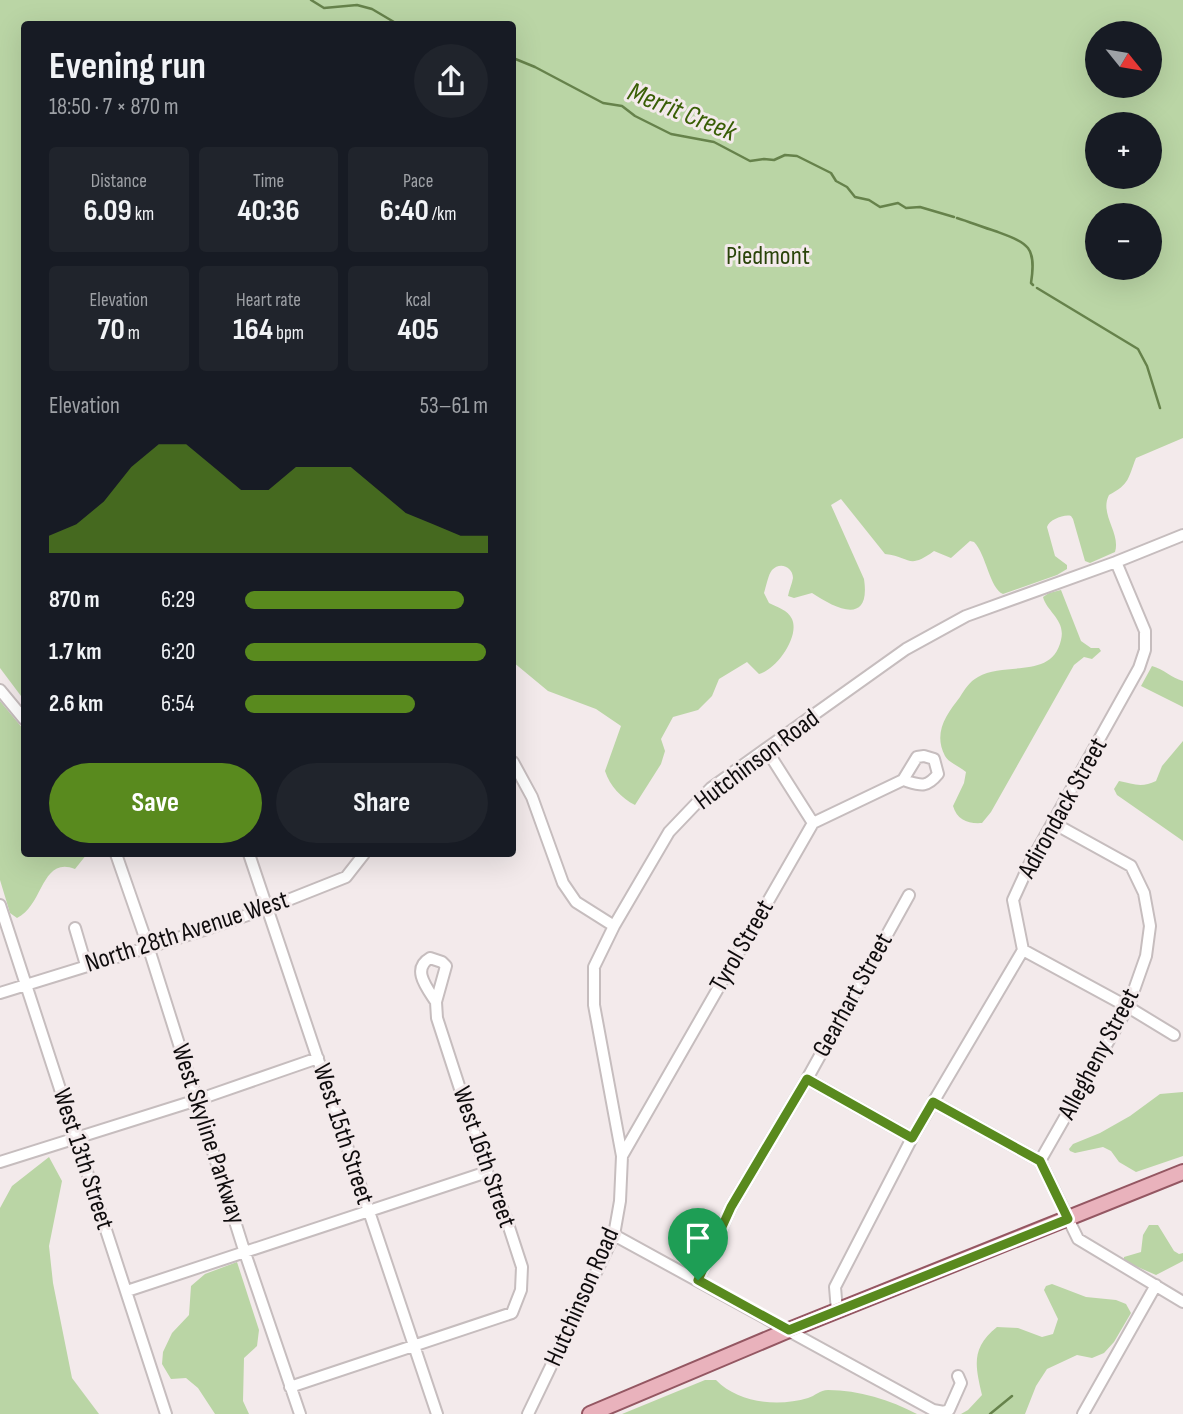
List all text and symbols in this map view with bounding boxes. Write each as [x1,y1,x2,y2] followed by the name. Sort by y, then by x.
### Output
[1085,21,1162,98] north arrow
[1085,21,1162,280] map controls
[49,44,206,89] text: Evening run
[414,44,488,118] button: share
[623,75,742,149] water label: Merrit Creek
[49,93,178,121] text: 18:50 · 7 × 870 m
[1085,112,1162,189] button: +
[91,170,147,193] text: Distance
[253,170,284,193] text: Time
[403,170,433,193] text: Pace
[83,193,132,229] text: 6.09
[237,193,300,229] text: 40:36
[380,193,429,229] text: 6:40
[132,203,154,226] text: km
[429,203,457,226] text: /km
[1085,203,1162,280] button: −
[726,241,810,272] park label: Piedmont
[90,289,148,312] text: Elevation
[236,289,301,312] text: Heart rate
[406,289,431,312] text: kcal
[98,312,125,348] text: 70
[233,312,273,348] text: 164
[397,312,439,348] text: 405
[125,322,140,345] text: m
[273,322,304,345] text: bpm
[49,392,120,420] text: Elevation
[420,392,488,420] text: 53–61 m
[49,586,100,614] text: 870 m
[161,586,195,614] text: 6:29
[49,638,102,666] text: 1.7 km
[161,638,195,666] text: 6:20
[49,690,103,718] text: 2.6 km
[161,690,194,718] text: 6:54
[689,703,825,817] street label: Hutchinson Road
[1011,732,1114,884] street label: Adirondack Street
[49,763,262,843] button: Save
[276,763,488,843] button: Share
[81,884,293,980] street label: North 28th Avenue West
[703,894,781,998] street label: Tyrol Street
[806,928,900,1062] street label: Gearhart Street
[1051,983,1146,1126] street label: Allegheny Street
[164,1040,252,1228] street label: West Skyline Parkway
[306,1060,380,1208] street label: West 15th Street
[445,1083,523,1232] street label: West 16th Street
[46,1085,120,1233] street label: West 13th Street
[668,1208,728,1280] pin
[679,1219,717,1257] icon: arrive
[538,1223,626,1371] street label: Hutchinson Road

